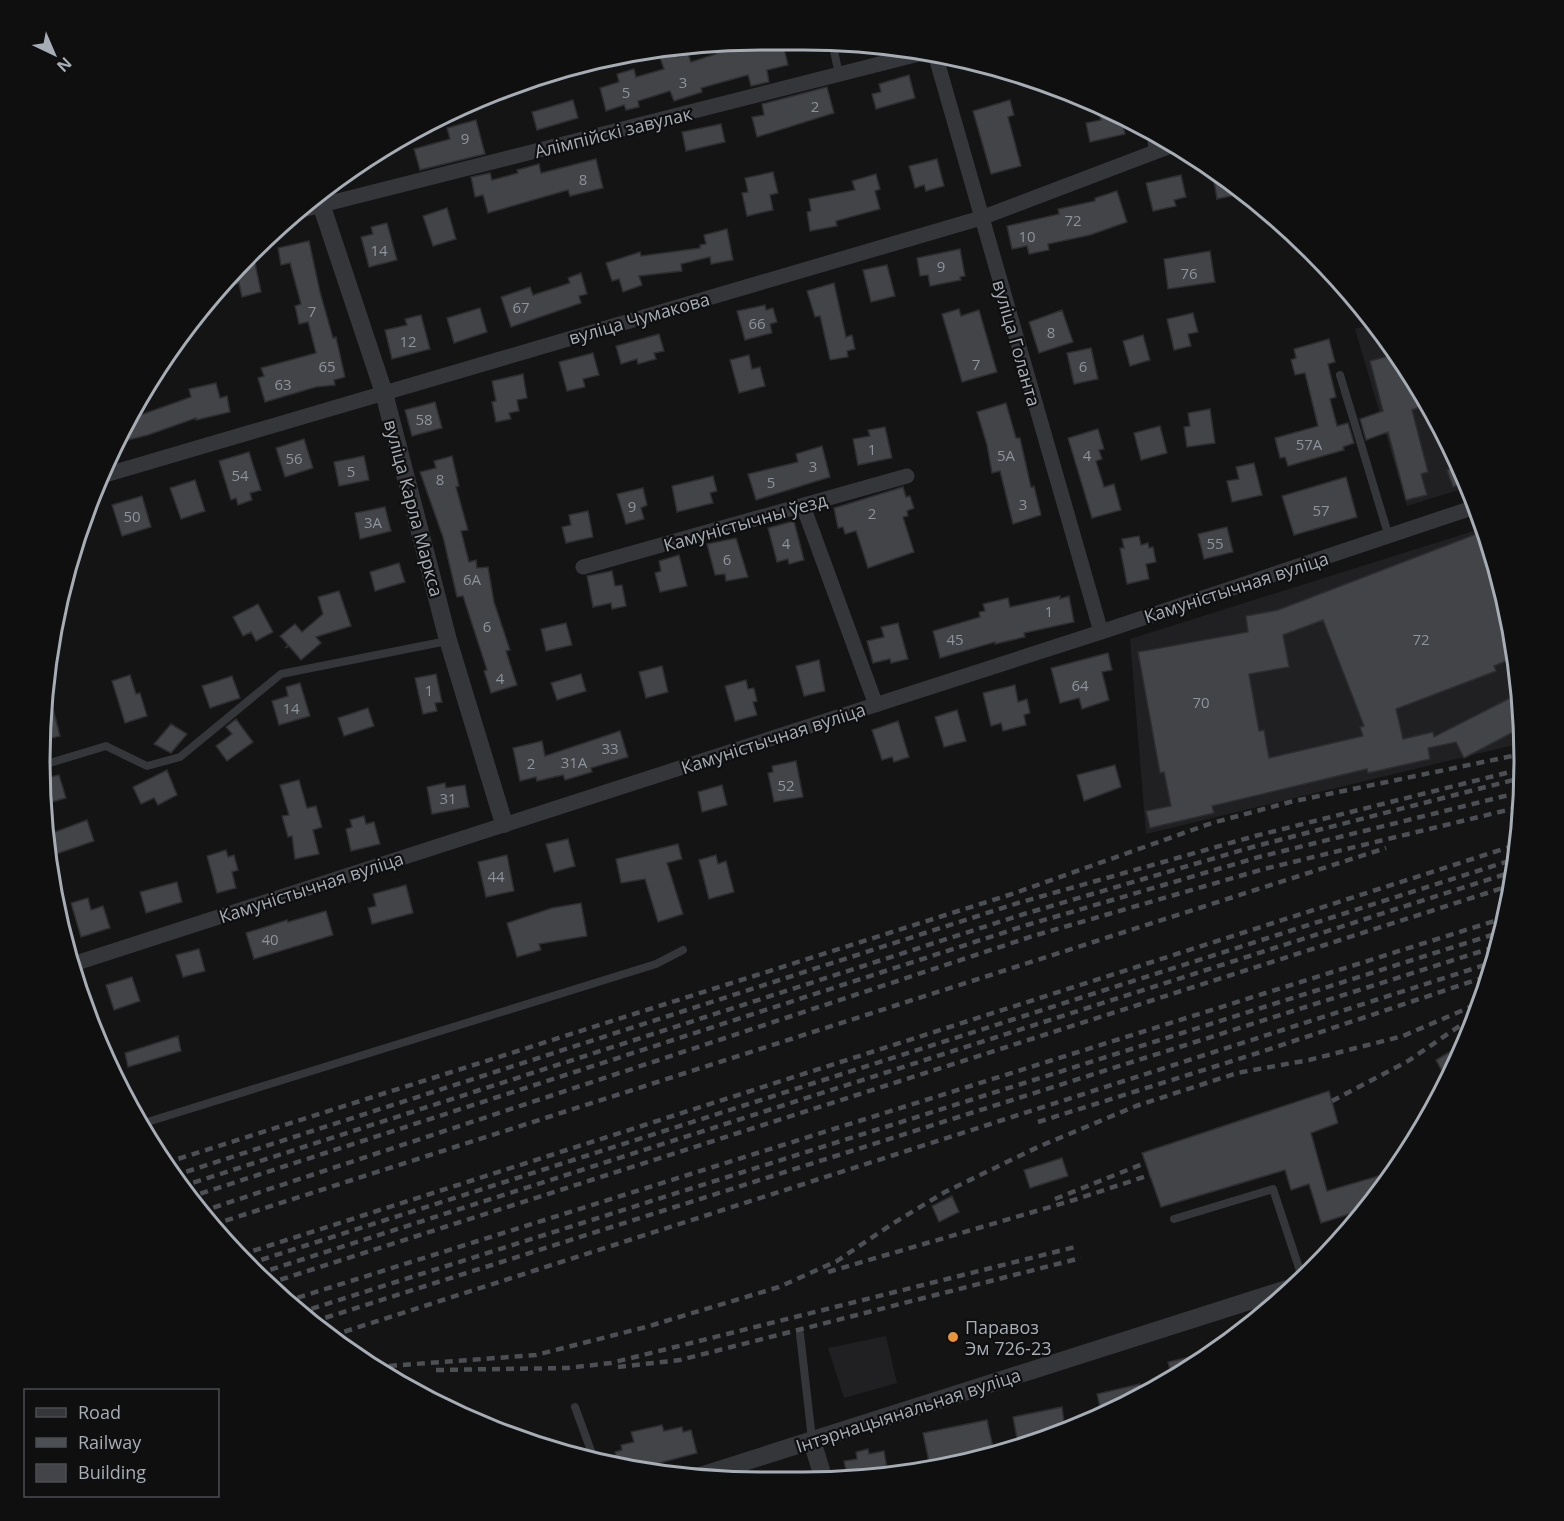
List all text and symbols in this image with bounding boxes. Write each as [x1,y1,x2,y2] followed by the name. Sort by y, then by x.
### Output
[24,24,84,84] north arrow
[52,52,77,77] text: N
[679,72,687,92] house number: 3
[622,82,630,102] house number: 5
[811,96,819,116] house number: 2
[532,101,695,163] street label: Алімпійскі завулак
[461,128,469,148] house number: 9
[579,169,587,189] house number: 8
[1064,210,1082,230] house number: 72
[1018,226,1036,246] house number: 10
[370,240,388,260] house number: 14
[937,256,945,276] house number: 9
[1180,263,1198,283] house number: 76
[987,277,1047,409] street label: вуліца Голанта
[566,286,712,350] street label: вуліца Чумакова
[512,297,530,317] house number: 67
[308,301,316,321] house number: 7
[748,313,766,333] house number: 66
[1047,322,1055,342] house number: 8
[399,331,417,351] house number: 12
[972,354,980,374] house number: 7
[318,356,336,376] house number: 65
[1079,356,1087,376] house number: 6
[274,374,292,394] house number: 63
[415,409,433,429] house number: 58
[379,417,449,599] street label: вуліца Карла Маркса
[1296,434,1323,454] house number: 57А
[868,439,876,459] house number: 1
[997,445,1016,465] house number: 5А
[1083,445,1092,465] house number: 4
[285,448,303,468] house number: 56
[809,456,817,476] house number: 3
[347,461,355,481] house number: 5
[231,465,249,485] house number: 54
[436,469,444,489] house number: 8
[767,472,775,492] house number: 5
[660,487,830,557] street label: Камуністычны ўезд
[1019,494,1027,514] house number: 3
[628,496,636,516] house number: 9
[1312,500,1330,520] house number: 57
[868,503,876,523] house number: 2
[123,506,141,526] house number: 50
[364,512,383,532] house number: 3А
[782,533,791,553] house number: 4
[1206,533,1224,553] house number: 55
[1141,546,1331,628] street label: Камуністычная вуліца
[723,549,731,569] house number: 6
[463,569,482,589] house number: 6А
[1045,601,1053,621] house number: 1
[483,616,491,636] house number: 6
[946,629,964,649] house number: 45
[1412,629,1430,649] house number: 72
[496,668,505,688] house number: 4
[1071,675,1089,695] house number: 64
[425,680,433,700] house number: 1
[1192,692,1210,712] house number: 70
[678,697,868,779] street label: Камуністычная вуліца
[282,698,300,718] house number: 14
[601,738,619,758] house number: 33
[561,752,588,772] house number: 31А
[527,753,535,773] house number: 2
[777,775,795,795] house number: 52
[439,788,457,808] house number: 31
[216,846,406,928] street label: Камуністычная вуліца
[487,866,505,886] house number: 44
[261,929,279,949] house number: 40
[965,1315,1051,1360] place label: Паравоз Эм 726-23
[946,1330,960,1344] marker: Паравоз Эм 726-23
[793,1362,1023,1458] street label: Інтэрнацыянальная вуліца
[24,1389,219,1497] legend
[78,1400,121,1424] text: Road
[78,1430,142,1454] text: Railway
[78,1460,146,1484] text: Building

